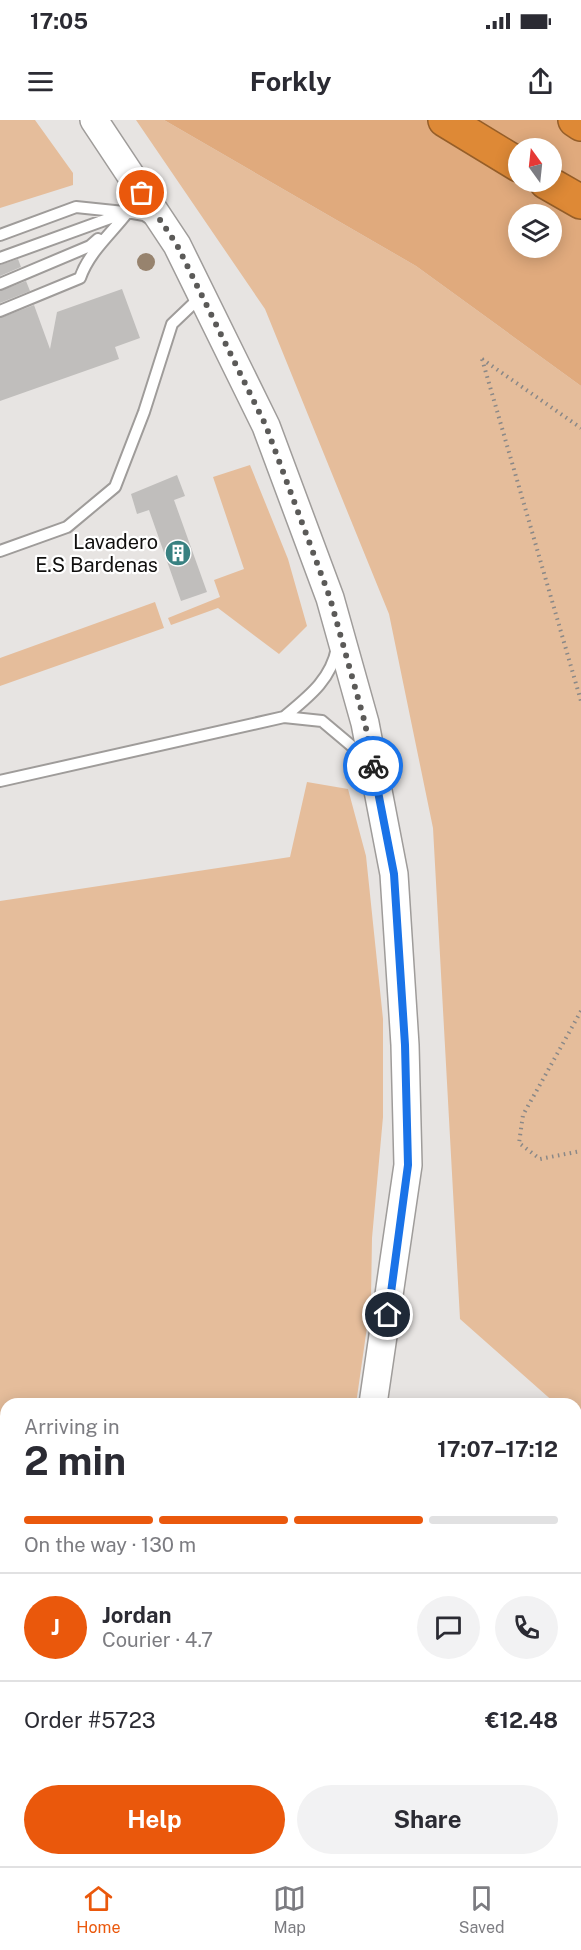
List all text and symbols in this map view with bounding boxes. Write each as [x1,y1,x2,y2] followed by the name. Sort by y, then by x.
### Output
[30,8,88,34] text: 17:05
[24,65,57,98] icon: menu
[250,65,331,97] text: Forkly
[524,65,557,98] icon: share
[508,138,562,192] north arrow
[508,138,562,258] map controls
[116,167,167,218] pin
[125,176,158,209] icon: bag
[508,204,562,258] button: layers
[35,530,158,577] place label: Lavadero E.S Bardenas
[163,538,193,568] building icon: Lavadero E.S Bardenas
[343,736,403,796] courier
[357,750,390,783] icon: bike
[362,1289,413,1340] pin
[371,1298,404,1331] icon: home
[24,1415,119,1439] text: Arriving in
[437,1436,558,1462] text: 17:07–17:12
[24,1438,126,1484] text: 2 min
[24,1533,196,1557] text: On the way · 130 m
[417,1596,480,1659] button: chat
[495,1596,558,1659] button: phone
[102,1602,171,1628] text: Jordan
[51,1614,60,1640] text: J
[102,1628,213,1652] text: Courier · 4.7
[24,1707,156,1733] text: Order #5723
[485,1707,558,1733] text: €12.48
[24,1785,285,1854] button: Help
[297,1785,558,1854] button: Share
[76,1882,120,1937] tab: Home
[273,1882,306,1937] tab: Map
[459,1882,505,1937] tab: Saved

